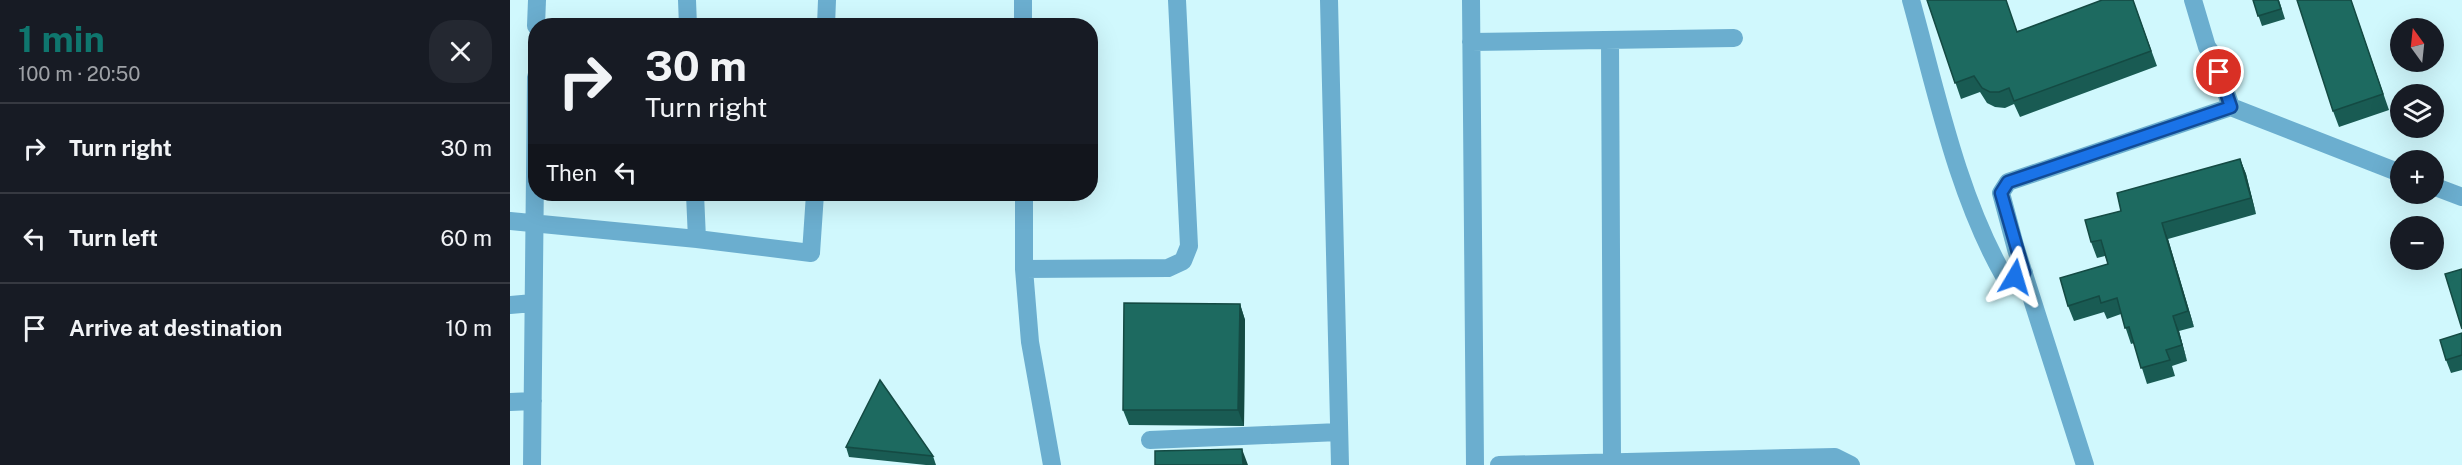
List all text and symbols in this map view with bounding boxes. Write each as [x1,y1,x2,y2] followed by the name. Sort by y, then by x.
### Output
[18,18,105,60] text: 1 min
[2390,18,2444,72] north arrow
[2390,18,2444,270] map controls
[429,20,492,83] button: close
[645,41,747,90] text: 30 m
[546,42,624,120] icon: right
[2193,46,2244,97] pin
[2202,55,2235,88] icon: arrive
[18,62,141,86] text: 100 m · 20:50
[2390,84,2444,138] button: layers
[645,91,768,123] text: Turn right
[18,132,51,165] icon: right
[69,135,172,161] text: Turn right
[440,135,492,161] text: 30 m
[2390,150,2444,204] button: +
[609,156,642,189] icon: left
[546,160,597,186] text: Then
[2390,216,2444,270] button: −
[18,222,51,255] icon: left
[69,225,158,251] text: Turn left
[441,225,492,251] text: 60 m
[1983,245,2047,309] position arrow
[18,312,51,345] icon: arrive
[69,315,282,341] text: Arrive at destination
[445,315,492,341] text: 10 m

